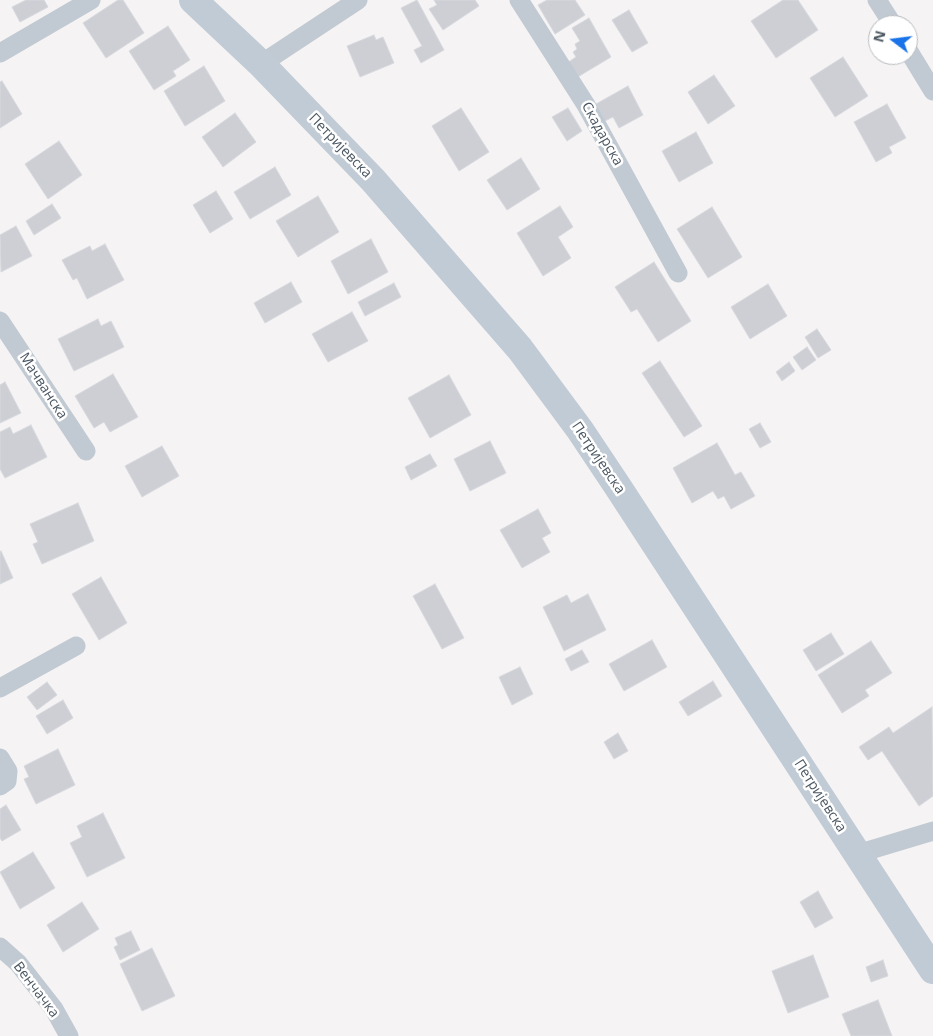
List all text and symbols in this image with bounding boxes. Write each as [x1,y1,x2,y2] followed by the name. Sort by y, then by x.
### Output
[868,15,918,65] north arrow
[868,28,890,44] text: N
[578,99,626,169] street label: Скадарска
[305,110,375,182] street label: Петријевска
[15,350,71,422] street label: Мачванска
[568,419,628,497] street label: Петријевска
[790,757,850,835] street label: Петријевска
[10,959,62,1021] street label: Венчачка

